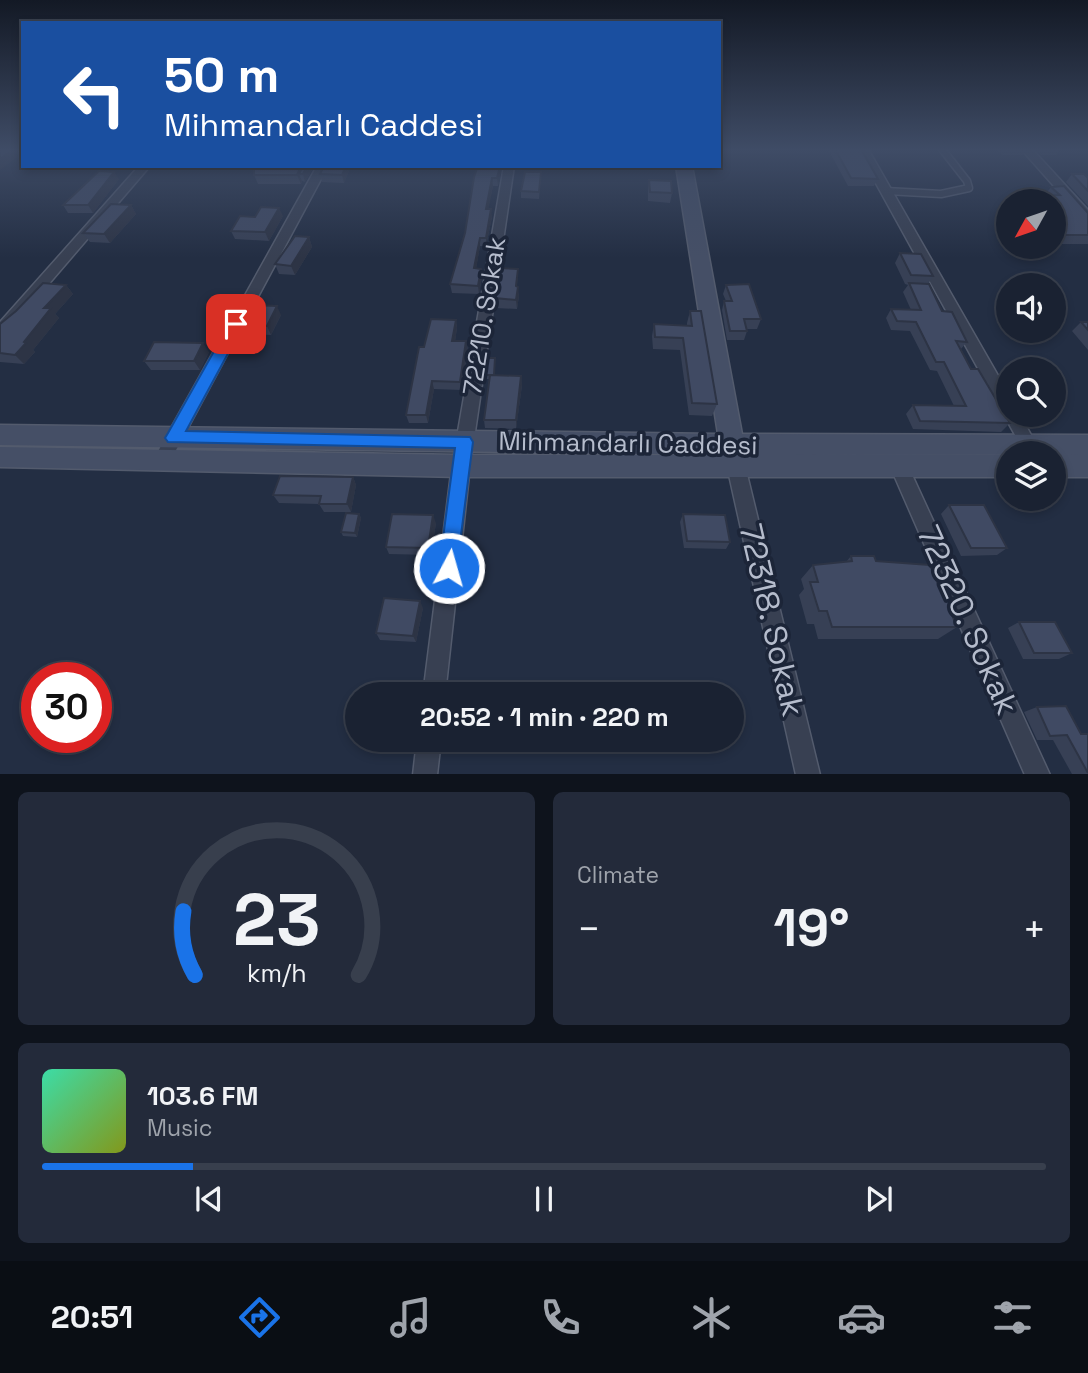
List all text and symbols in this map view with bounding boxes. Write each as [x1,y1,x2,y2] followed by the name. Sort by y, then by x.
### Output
[164,44,279,106] text: 50 m
[49,49,140,140] icon: left
[164,105,483,145] text: Mihmandarlı Caddesi
[996,189,1066,259] north arrow
[996,189,1066,511] map controls
[455,234,513,398] street label: 72210. Sokak
[996,273,1066,343] button: sound
[206,294,266,354] pin
[217,305,255,343] icon: arrive
[996,357,1066,427] button: search
[498,424,758,462] street label: Mihmandarlı Caddesi
[996,441,1066,511] button: layers
[909,519,1027,721] street label: 72320. Sokak
[730,520,814,720] street label: 72318. Sokak
[412,531,486,605] position arrow
[21,662,112,753] speed limit sign: 30
[420,700,669,734] text: 20:52 · 1 min · 220 m
[577,860,659,890] text: Climate
[233,873,320,966] text: 23
[773,895,850,961] text: 19°
[577,905,601,953] text: −
[1022,905,1046,953] text: +
[247,956,306,988] text: km/h
[147,1079,258,1113] text: 103.6 FM
[147,1113,212,1143] text: Music
[190,1180,228,1218] icon: previous
[525,1180,563,1218] icon: pause
[860,1180,898,1218] icon: next
[235,1293,284,1342] icon: directions
[386,1293,435,1342] icon: music
[536,1293,585,1342] icon: phone
[687,1293,736,1342] icon: climate
[837,1293,886,1342] icon: car
[988,1293,1037,1342] icon: filters
[51,1297,133,1337] text: 20:51

